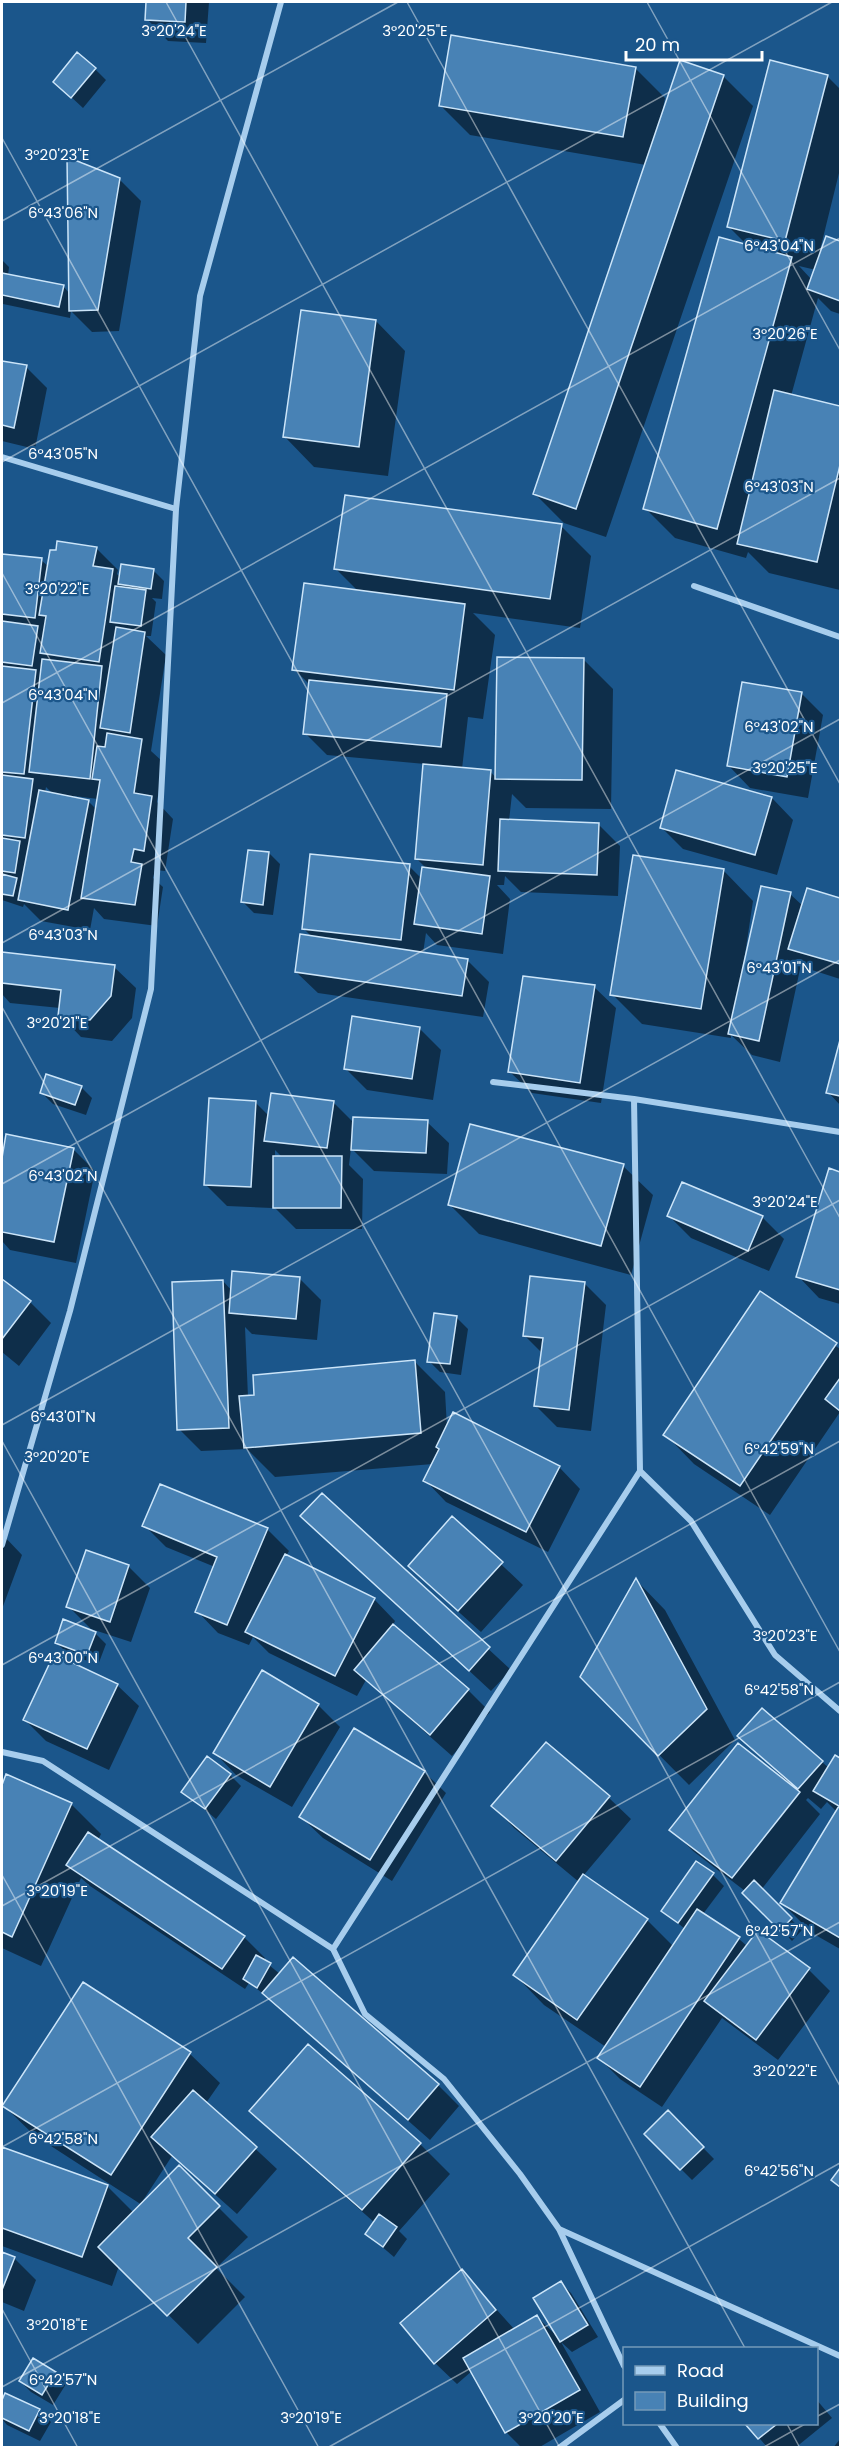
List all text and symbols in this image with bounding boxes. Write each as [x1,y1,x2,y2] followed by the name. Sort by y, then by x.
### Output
[141,20,207,41] text: 3°20'24"E
[382,20,448,41] text: 3°20'25"E
[626,24,762,62] scale bar
[635,32,680,57] text: 20 m
[25,144,89,165] text: 3°20'23"E
[28,202,98,223] text: 6°43'06"N
[744,235,814,256] text: 6°43'04"N
[752,323,818,344] text: 3°20'26"E
[28,443,98,464] text: 6°43'05"N
[744,476,814,497] text: 6°43'03"N
[25,578,89,599] text: 3°20'22"E
[28,684,98,705] text: 6°43'04"N
[744,716,814,737] text: 6°43'02"N
[752,757,818,778] text: 3°20'25"E
[28,924,98,945] text: 6°43'03"N
[746,957,812,978] text: 6°43'01"N
[27,1012,87,1033] text: 3°20'21"E
[28,1165,98,1186] text: 6°43'02"N
[752,1191,818,1212] text: 3°20'24"E
[30,1406,96,1427] text: 6°43'01"N
[744,1438,814,1459] text: 6°42'59"N
[24,1446,90,1467] text: 3°20'20"E
[753,1625,817,1646] text: 3°20'23"E
[28,1647,98,1668] text: 6°43'00"N
[744,1679,814,1700] text: 6°42'58"N
[26,1880,88,1901] text: 3°20'19"E
[745,1920,813,1941] text: 6°42'57"N
[753,2060,817,2081] text: 3°20'22"E
[28,2128,98,2149] text: 6°42'58"N
[744,2160,814,2181] text: 6°42'56"N
[26,2314,88,2335] text: 3°20'18"E
[623,2347,818,2425] legend
[677,2358,724,2383] text: Road
[29,2369,97,2390] text: 6°42'57"N
[677,2388,749,2413] text: Building
[39,2407,101,2428] text: 3°20'18"E
[280,2407,342,2428] text: 3°20'19"E
[518,2407,584,2428] text: 3°20'20"E

